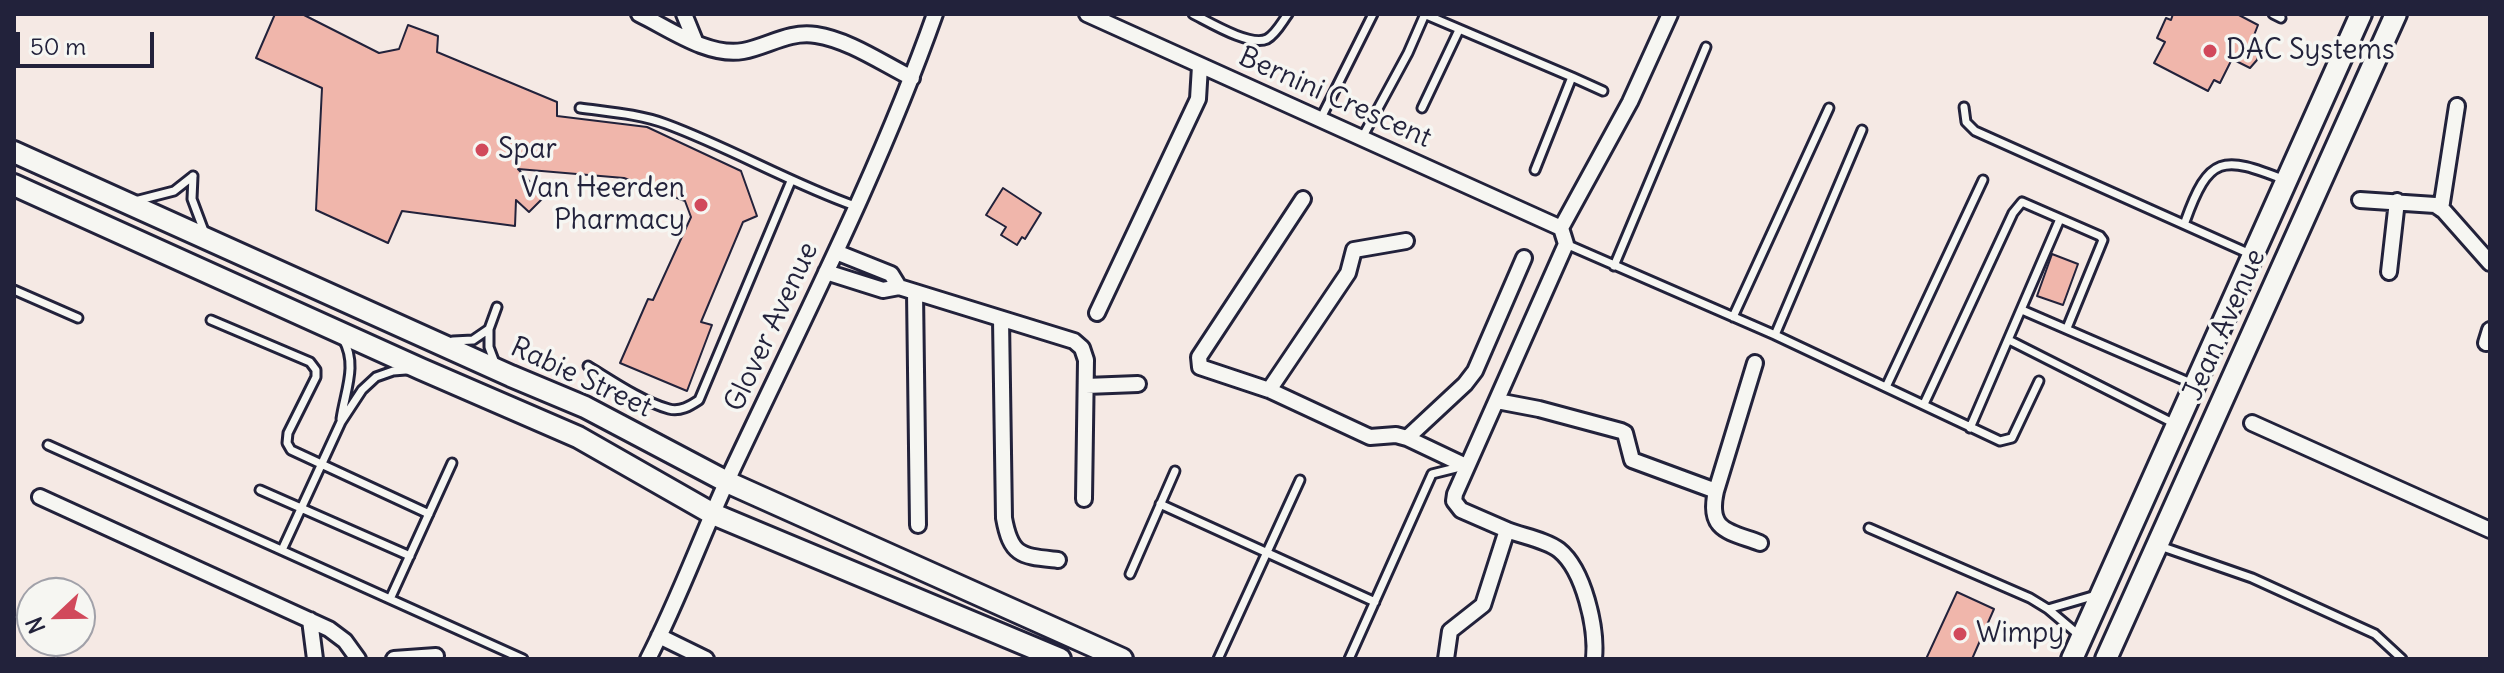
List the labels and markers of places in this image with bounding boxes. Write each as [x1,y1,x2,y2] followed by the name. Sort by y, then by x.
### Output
[2226,34,2395,68] place label: DAC Systems
[2201,42,2219,60] marker: DAC Systems
[498,133,557,167] place label: Spar
[473,141,491,159] marker: Spar
[521,172,685,238] place label: Van Heerden Pharmacy
[692,196,710,214] marker: Van Heerden Pharmacy
[1976,617,2064,651] place label: Wimpy
[1951,625,1969,643] marker: Wimpy

